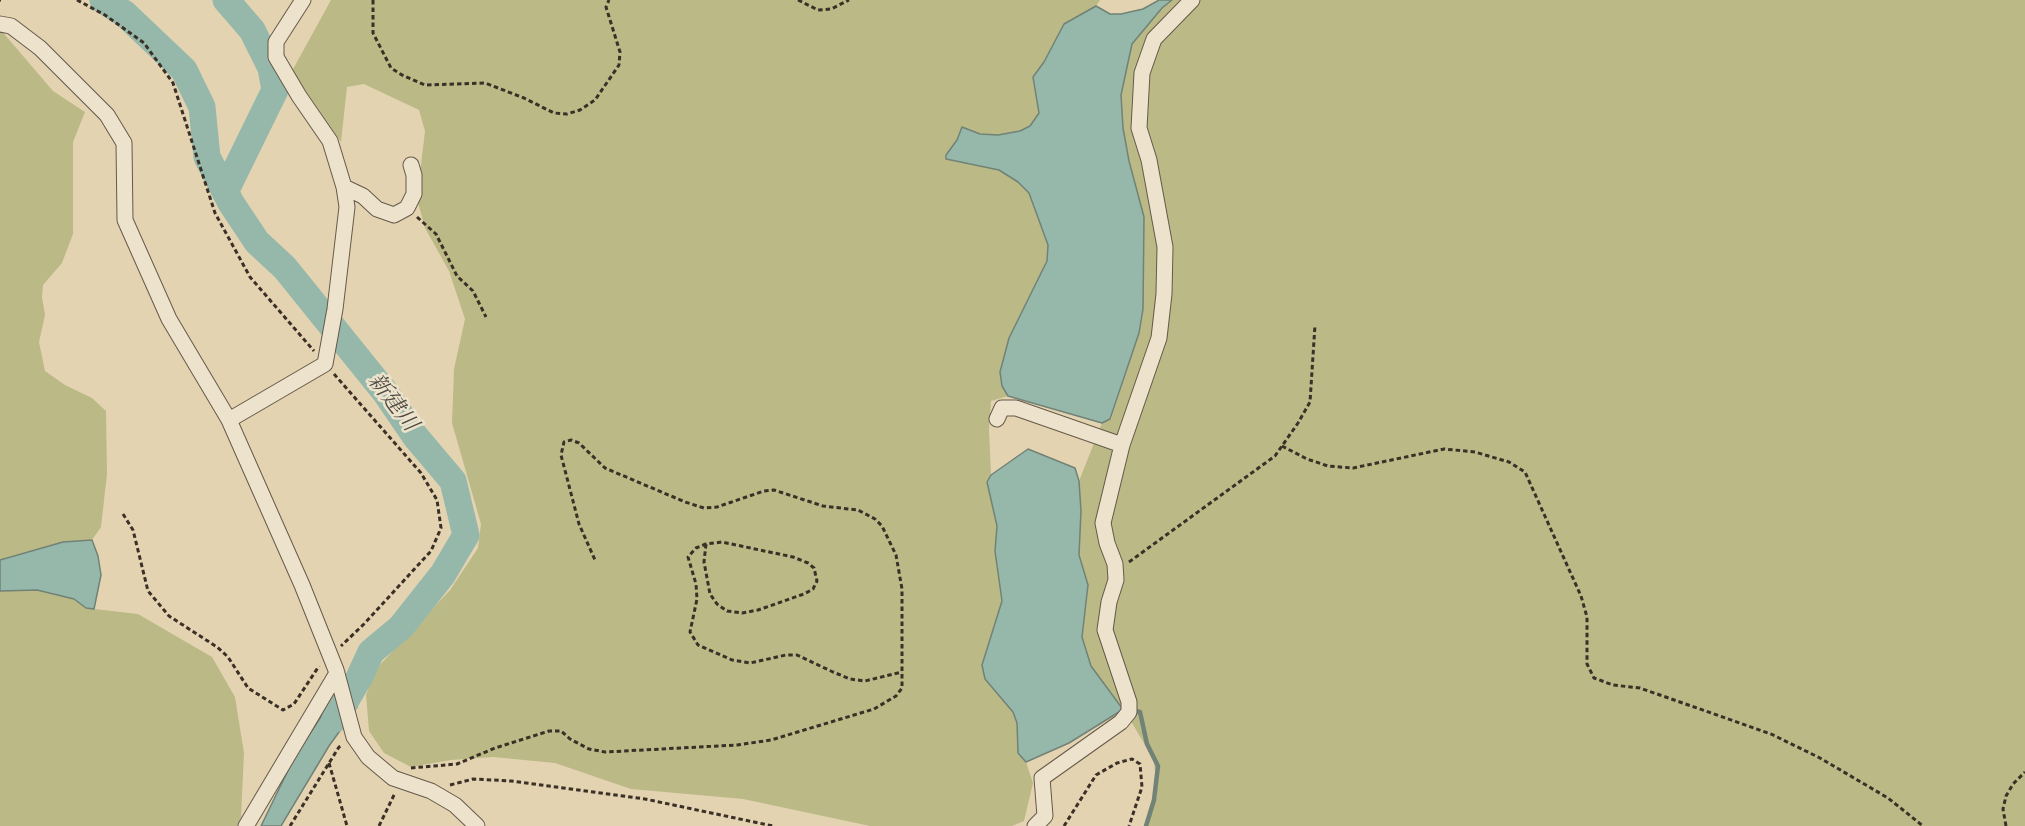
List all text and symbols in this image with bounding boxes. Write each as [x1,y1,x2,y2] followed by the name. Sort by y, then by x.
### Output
[361,369,423,437] water label: 新建川

